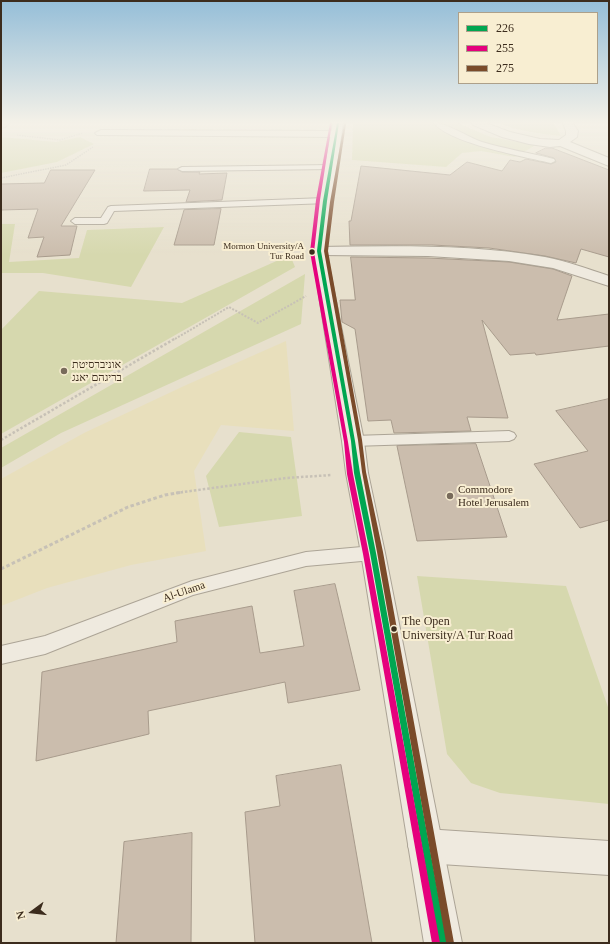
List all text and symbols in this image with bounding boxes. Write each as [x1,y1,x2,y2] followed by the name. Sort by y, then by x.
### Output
[458,12,598,84] legend
[496,21,514,35] text: 226
[496,41,514,55] text: 255
[496,61,514,75] text: 275
[223,242,304,263] place label: Mormon University/A Tur Road
[307,247,317,257] marker: Mormon University/A Tur Road
[72,358,122,384] place label: אוניברסיטת בריגהם יאנג
[59,366,69,376] marker: אוניברסיטת בריגהם יאנג
[458,483,529,509] place label: Commodore Hotel Jerusalem
[445,491,455,501] marker: Commodore Hotel Jerusalem
[161,579,207,605] street label: Al-Ulama
[402,615,513,643] place label: The Open University/A Tur Road
[389,624,399,634] marker: The Open University/A Tur Road
[12,892,52,932] north arrow
[14,910,27,921] text: N

